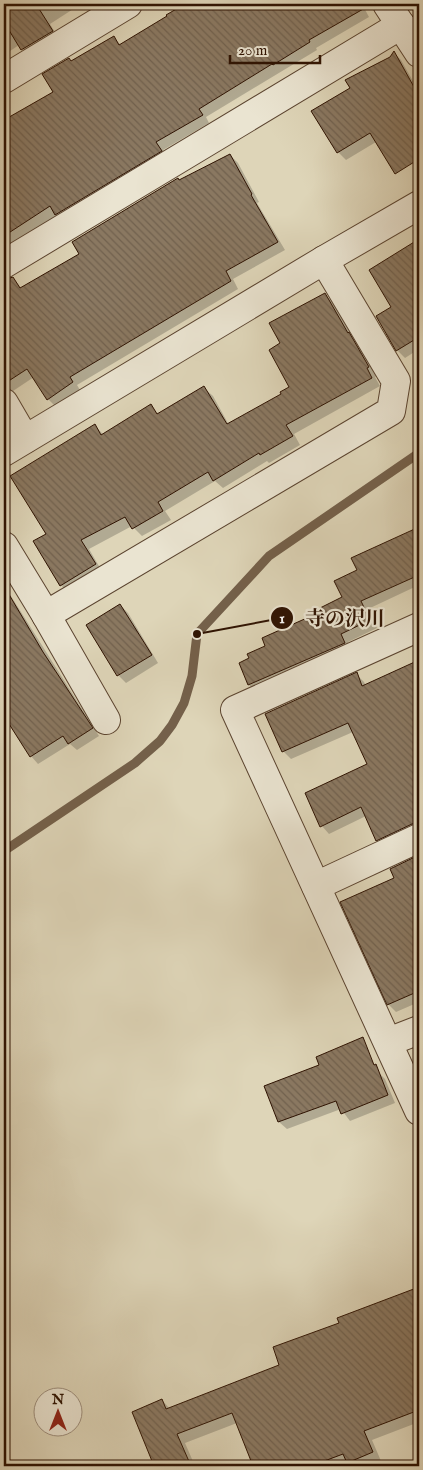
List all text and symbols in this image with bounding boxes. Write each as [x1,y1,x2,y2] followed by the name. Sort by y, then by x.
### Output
[230,32,320,64] scale bar
[238,41,268,60] text: 20 m
[270,600,395,635] callout: 寺の沢川
[305,607,385,632] text: 寺の沢川
[279,609,285,628] text: 1
[32,1388,82,1438] north arrow
[51,1391,64,1409] text: N

